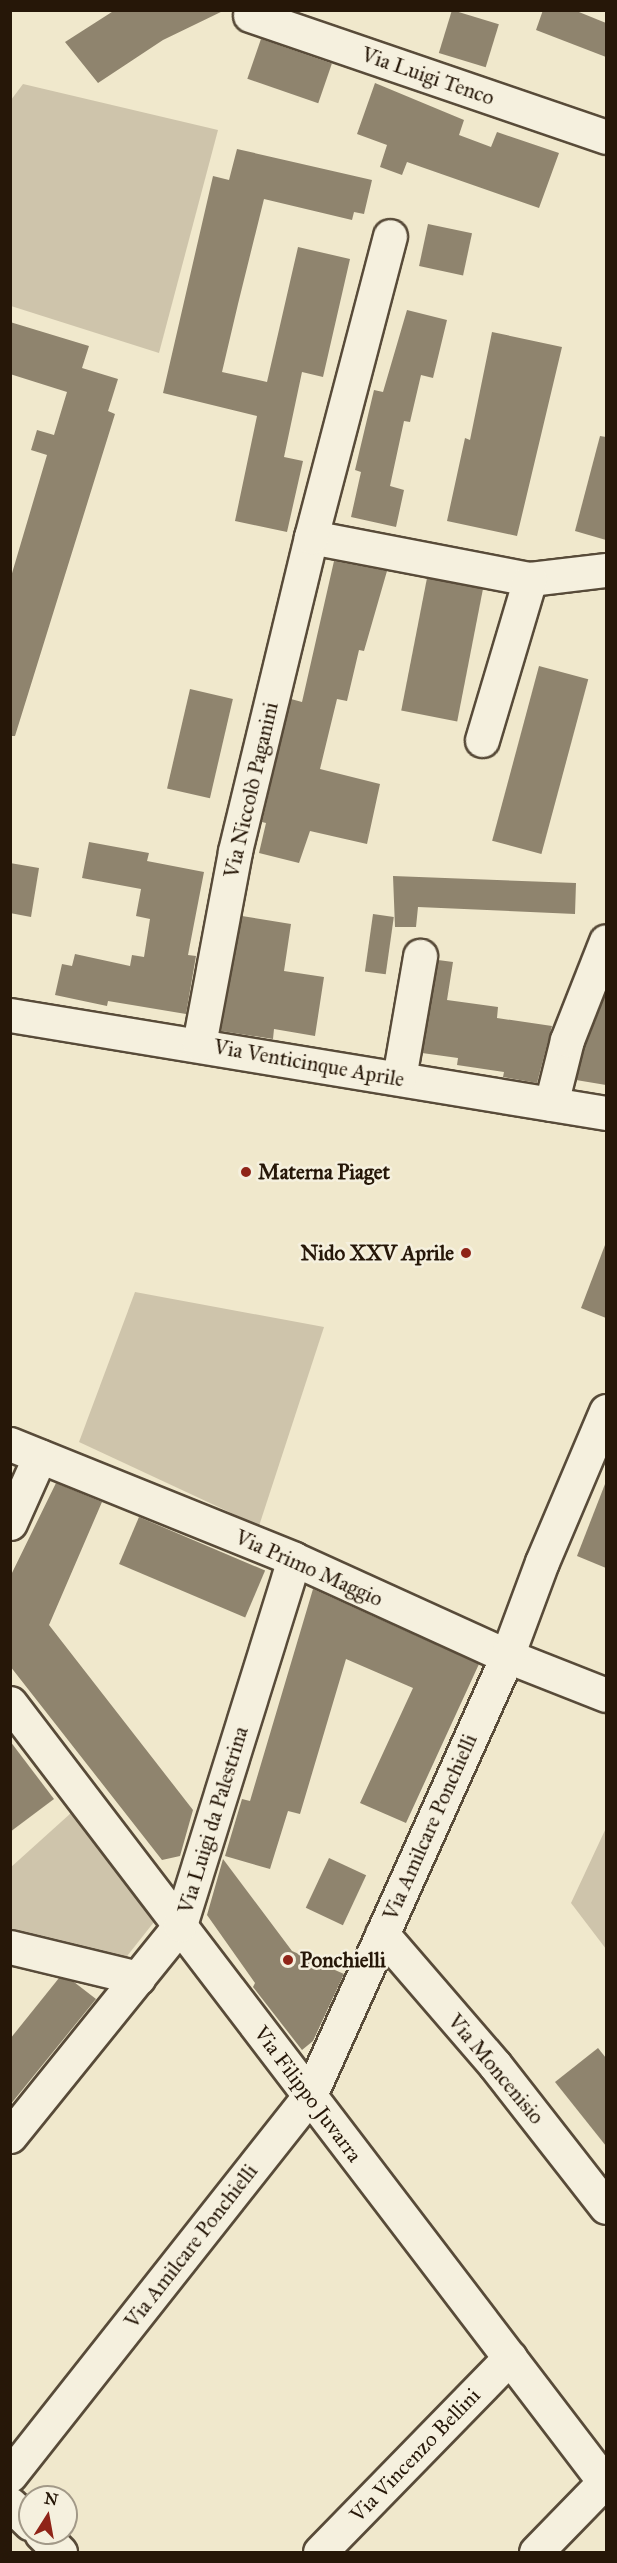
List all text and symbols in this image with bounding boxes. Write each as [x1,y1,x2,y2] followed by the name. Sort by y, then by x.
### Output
[358,42,498,110] street label: Via Luigi Tenco
[218,700,284,880] street label: Via Niccolò Paganini
[212,1034,406,1092] street label: Via Venticinque Aprile
[258,1159,390,1185] place label: Materna Piaget
[239,1165,253,1179] marker: Materna Piaget
[301,1240,454,1266] place label: Nido XXV Aprile
[459,1246,473,1260] marker: Nido XXV Aprile
[231,1524,387,1612] street label: Via Primo Maggio
[173,1724,253,1916] street label: Via Luigi da Palestrina
[378,1730,482,1924] street label: Via Amilcare Ponchielli
[300,1947,386,1973] place label: Ponchielli
[281,1953,295,1967] marker: Ponchielli
[443,2009,549,2129] street label: Via Moncenisio
[249,2021,367,2167] street label: Via Filippo Juvarra
[119,2159,263,2333] street label: Via Amilcare Ponchielli
[345,2383,485,2527] street label: Via Vincenzo Bellini
[18,2485,78,2545] north arrow
[43,2488,60,2509] text: N

